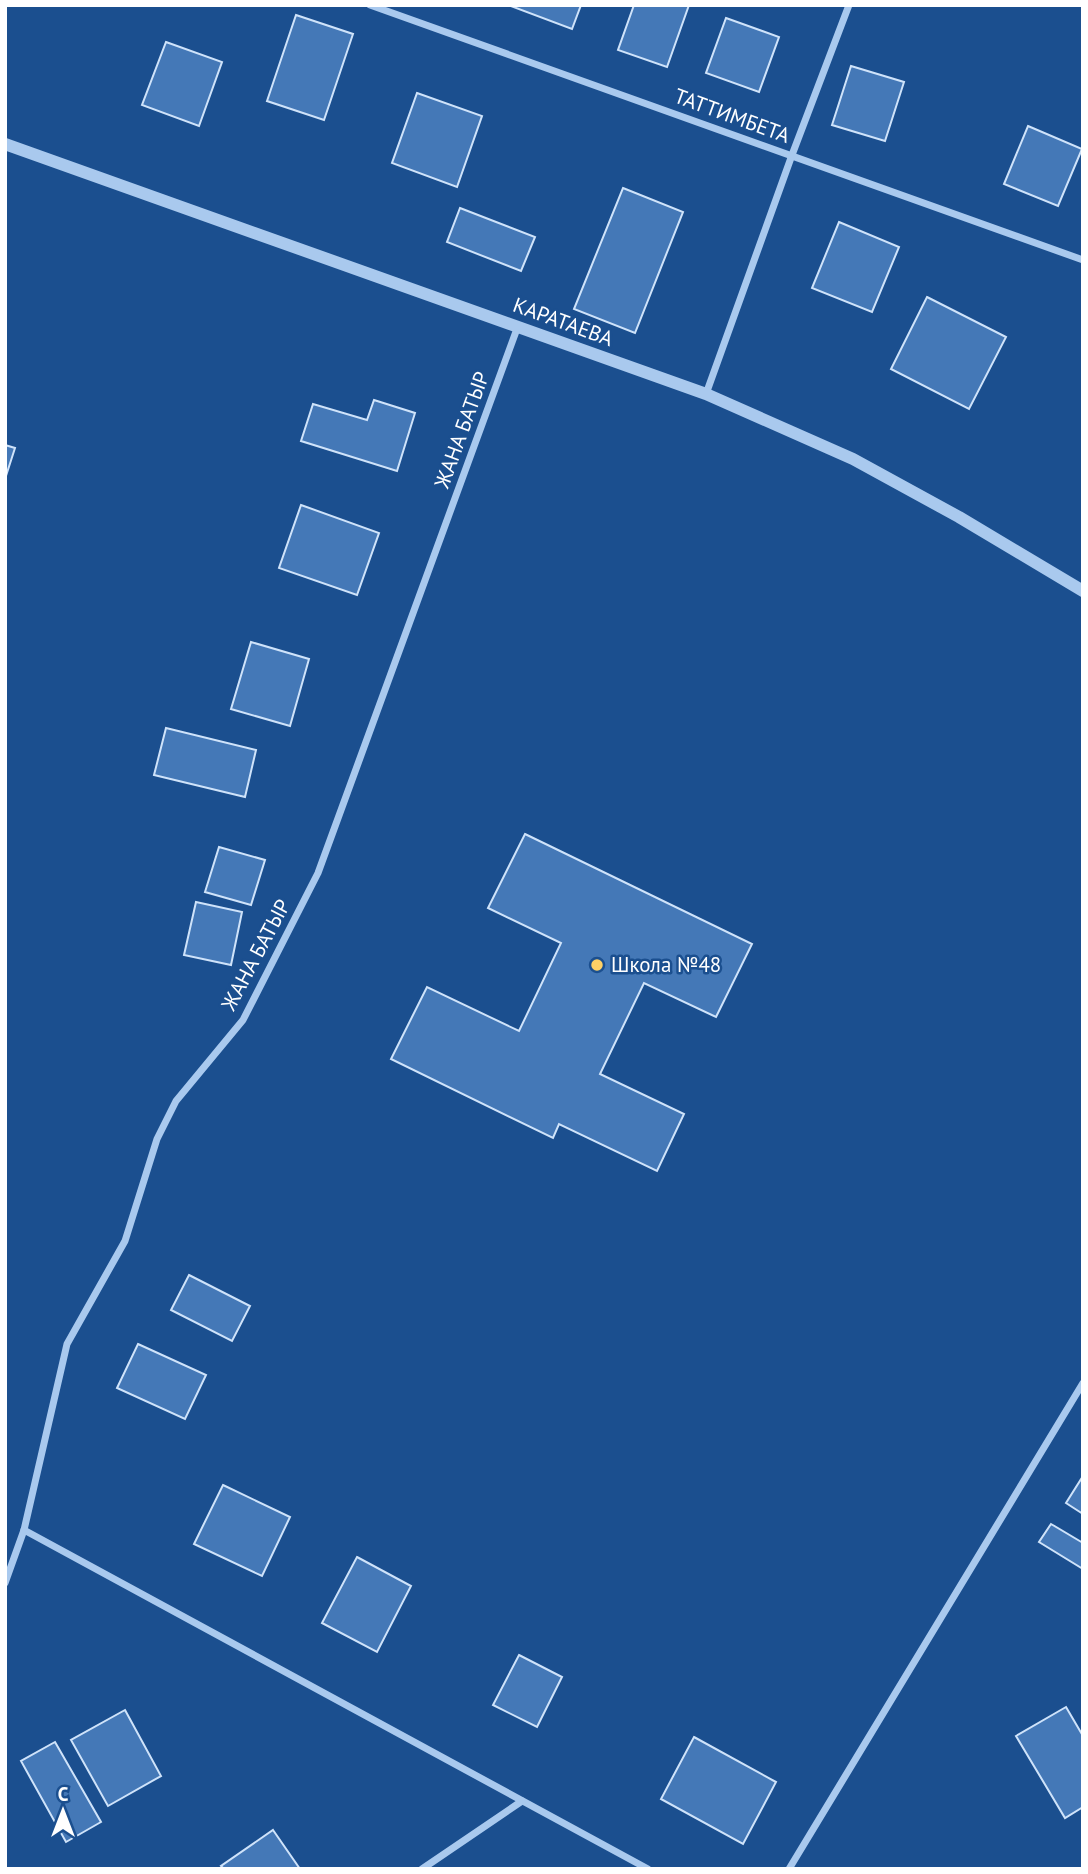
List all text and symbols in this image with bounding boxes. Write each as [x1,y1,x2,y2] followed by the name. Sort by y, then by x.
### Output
[671,82,794,149] street label: ТАТТИМБЕТА
[509,291,618,352] street label: КАРАТАЕВА
[428,368,495,493] street label: ЖАНА БАТЫР
[214,894,296,1016] street label: ЖАНА БАТЫР
[611,951,721,978] place label: Школа №48
[589,957,605,973] marker: Школа №48
[28,1776,98,1846] north arrow
[58,1782,69,1806] text: С

